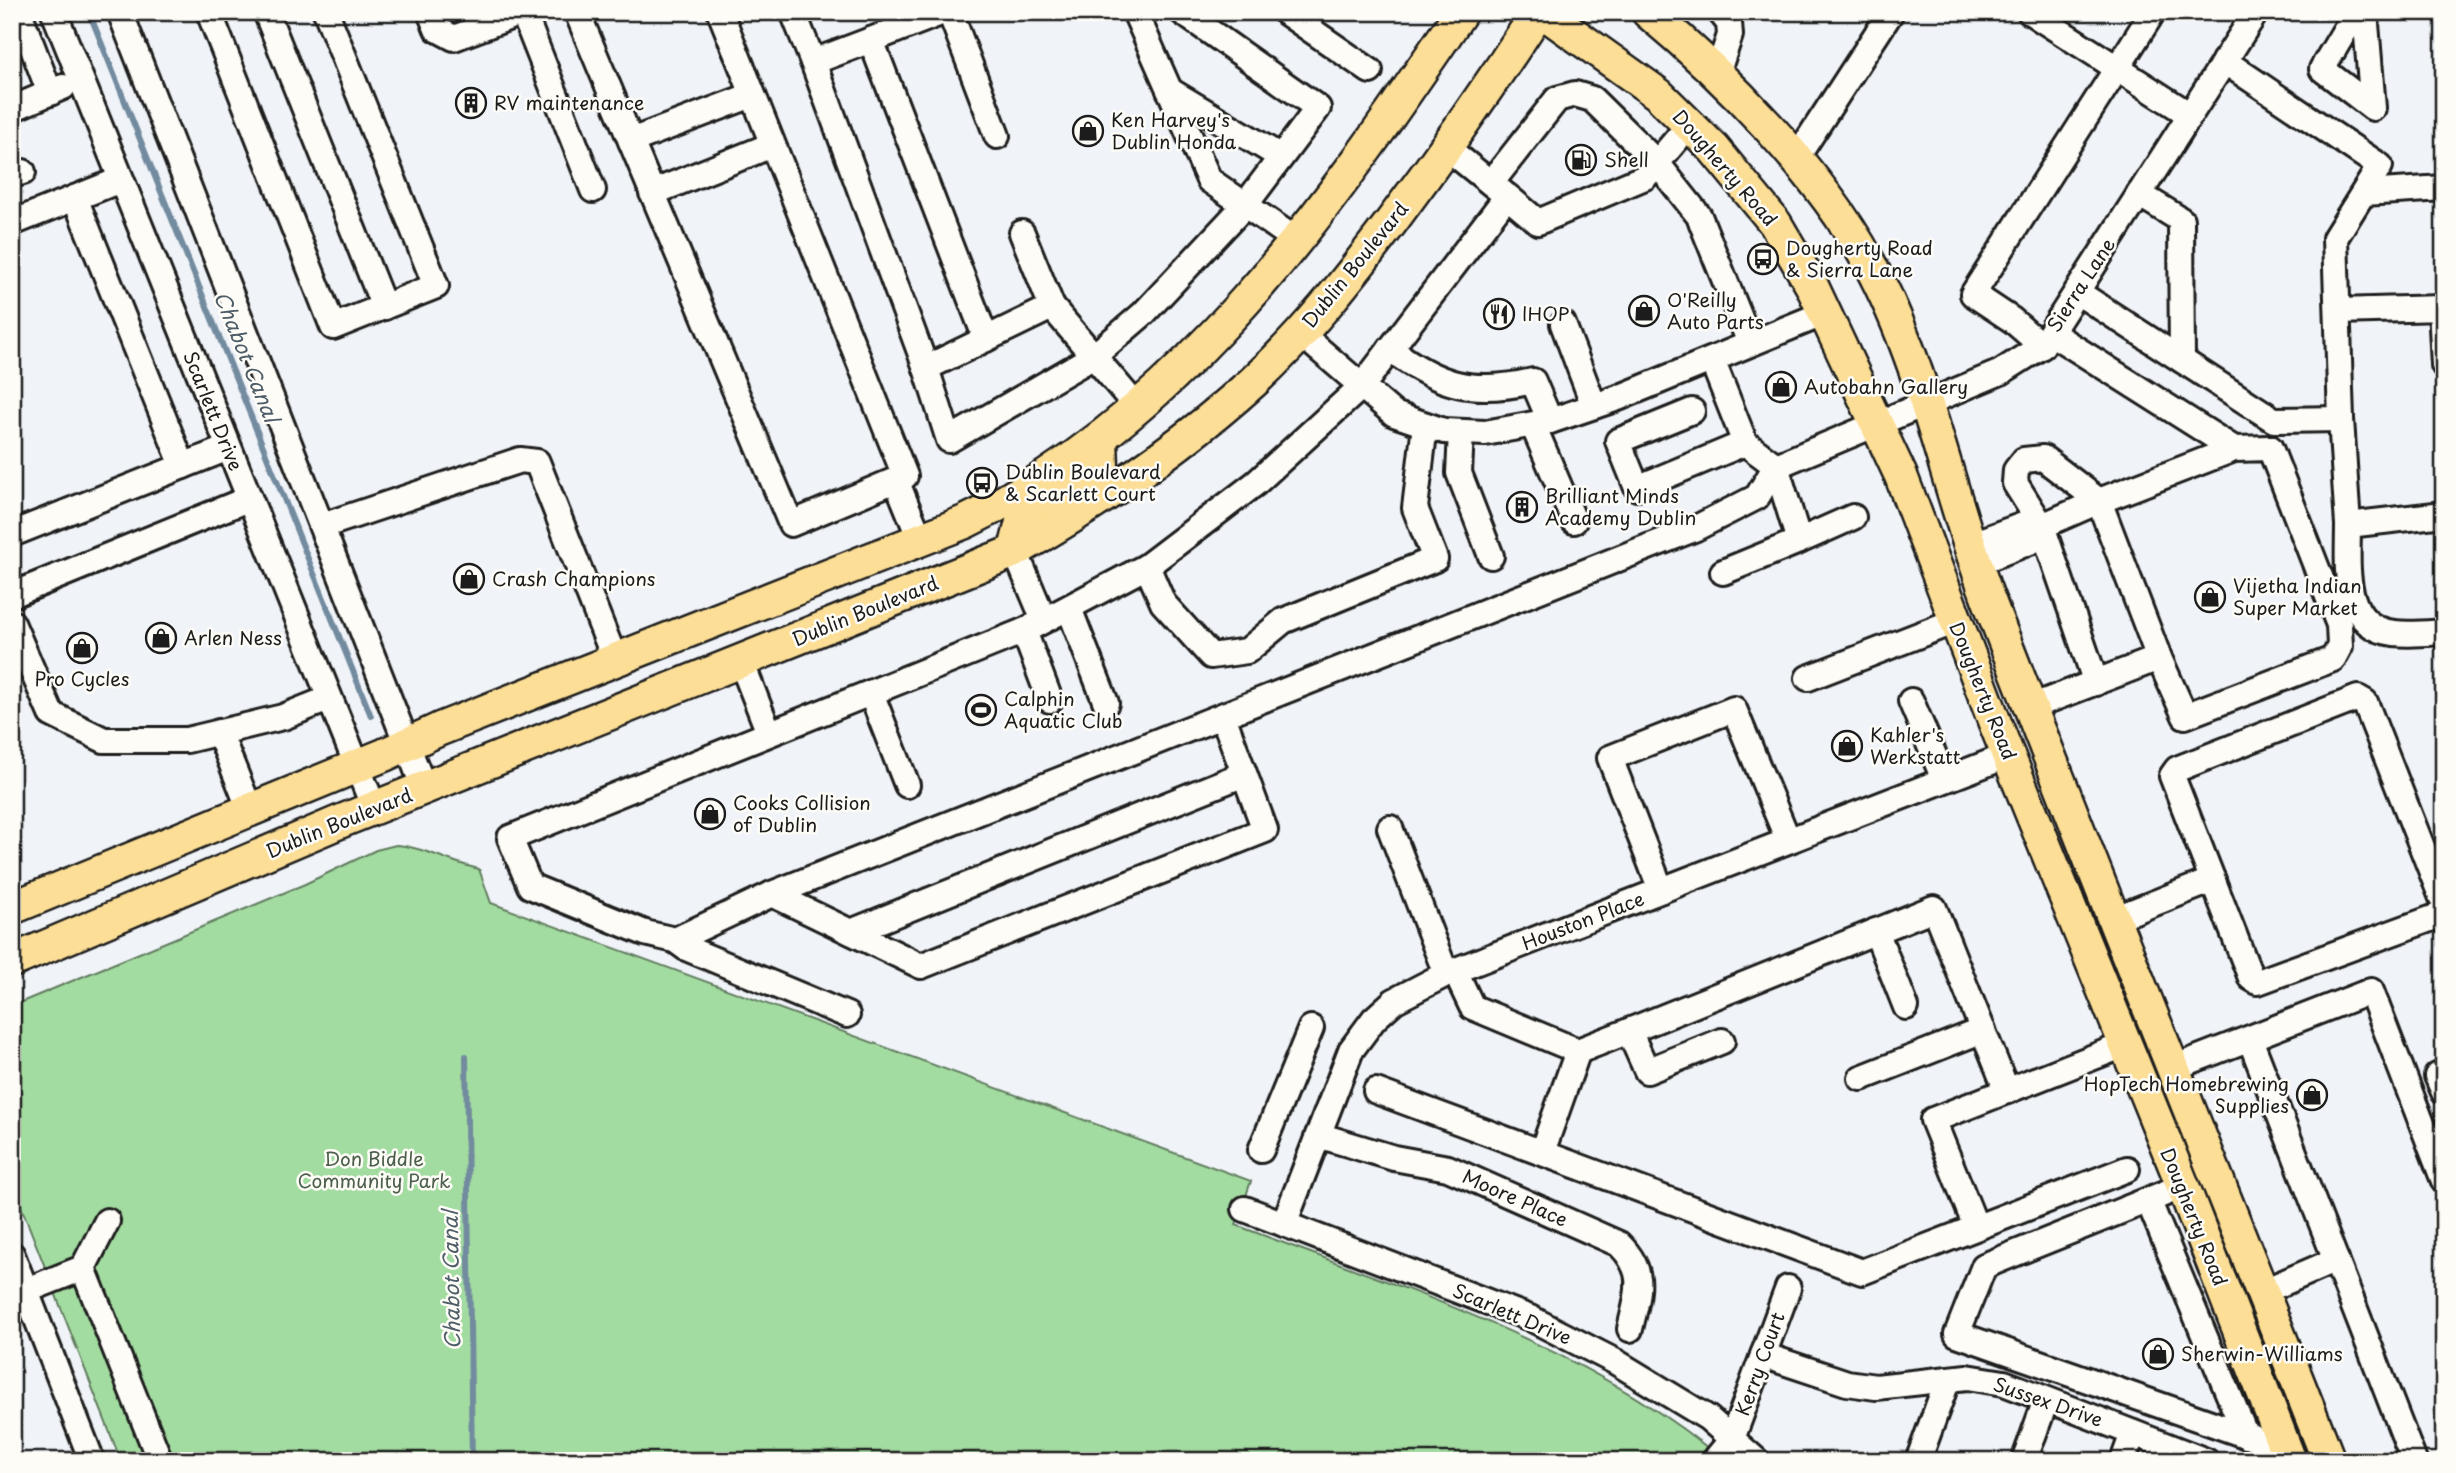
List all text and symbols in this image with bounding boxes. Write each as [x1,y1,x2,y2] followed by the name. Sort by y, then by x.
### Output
[454,86,488,120] building icon: RV maintenance
[494,88,644,116] place label: RV maintenance
[1667,103,1784,232] street label: Dougherty Road
[1111,105,1237,155] place label: Ken Harvey's Dublin Honda
[1071,114,1105,148] shop icon: Ken Harvey's Dublin Honda
[1564,143,1598,177] fuel station icon: Shell
[1604,145,1649,173] place label: Shell
[1294,195,1414,334] street label: Dublin Boulevard
[2039,232,2121,337] street label: Sierra Lane
[1786,233,1933,283] place label: Dougherty Road & Sierra Lane
[1746,242,1780,276] bus stop icon: Dougherty Road & Sierra Lane
[1667,285,1764,335] place label: O'Reilly Auto Parts
[207,286,290,430] water label: Chabot Canal
[1627,294,1661,328] shop icon: O'Reilly Auto Parts
[1482,297,1516,331] restaurant icon: IHOP
[1522,299,1570,327] place label: IHOP
[177,347,251,475] street label: Scarlett Drive
[1764,370,1798,404] shop icon: Autobahn Gallery
[1804,372,1968,400] place label: Autobahn Gallery
[1005,457,1161,507] place label: Dublin Boulevard & Scarlett Court
[965,466,999,500] bus stop icon: Dublin Boulevard & Scarlett Court
[1545,481,1696,531] place label: Brilliant Minds Academy Dublin
[1505,490,1539,524] building icon: Brilliant Minds Academy Dublin
[452,562,486,596] shop icon: Crash Champions
[492,564,655,592] place label: Crash Champions
[787,568,942,652] street label: Dublin Boulevard
[2233,571,2362,621] place label: Vijetha Indian Super Market
[2193,580,2227,614] shop icon: Vijetha Indian Super Market
[1943,617,2024,764] street label: Dougherty Road
[144,621,178,655] shop icon: Arlen Ness
[184,623,282,651] place label: Arlen Ness
[65,631,99,665] shop icon: Pro Cycles
[34,664,130,692] place label: Pro Cycles
[1004,684,1122,734] place label: Calphin Aquatic Club
[964,693,998,727] sports icon: Calphin Aquatic Club
[1870,720,1961,770] place label: Kahler's Werkstatt
[1830,729,1864,763] shop icon: Kahler's Werkstatt
[261,780,416,864] street label: Dublin Boulevard
[733,788,871,838] place label: Cooks Collision of Dublin
[693,797,727,831] shop icon: Cooks Collision of Dublin
[1517,884,1648,956] street label: Houston Place
[2084,1069,2289,1119] place label: HopTech Homebrewing Supplies
[2295,1078,2329,1112] shop icon: HopTech Homebrewing Supplies
[2154,1143,2235,1290] street label: Dougherty Road
[297,1144,451,1194] park label: Don Biddle Community Park
[1458,1161,1573,1233] street label: Moore Place
[433,1207,467,1350] water label: Chabot Canal
[1449,1275,1576,1351] street label: Scarlett Drive
[1727,1308,1791,1419] street label: Kerry Court
[2141,1337,2175,1371] shop icon: Sherwin-Williams
[2181,1339,2343,1367] place label: Sherwin-Williams
[1990,1369,2107,1433] street label: Sussex Drive

